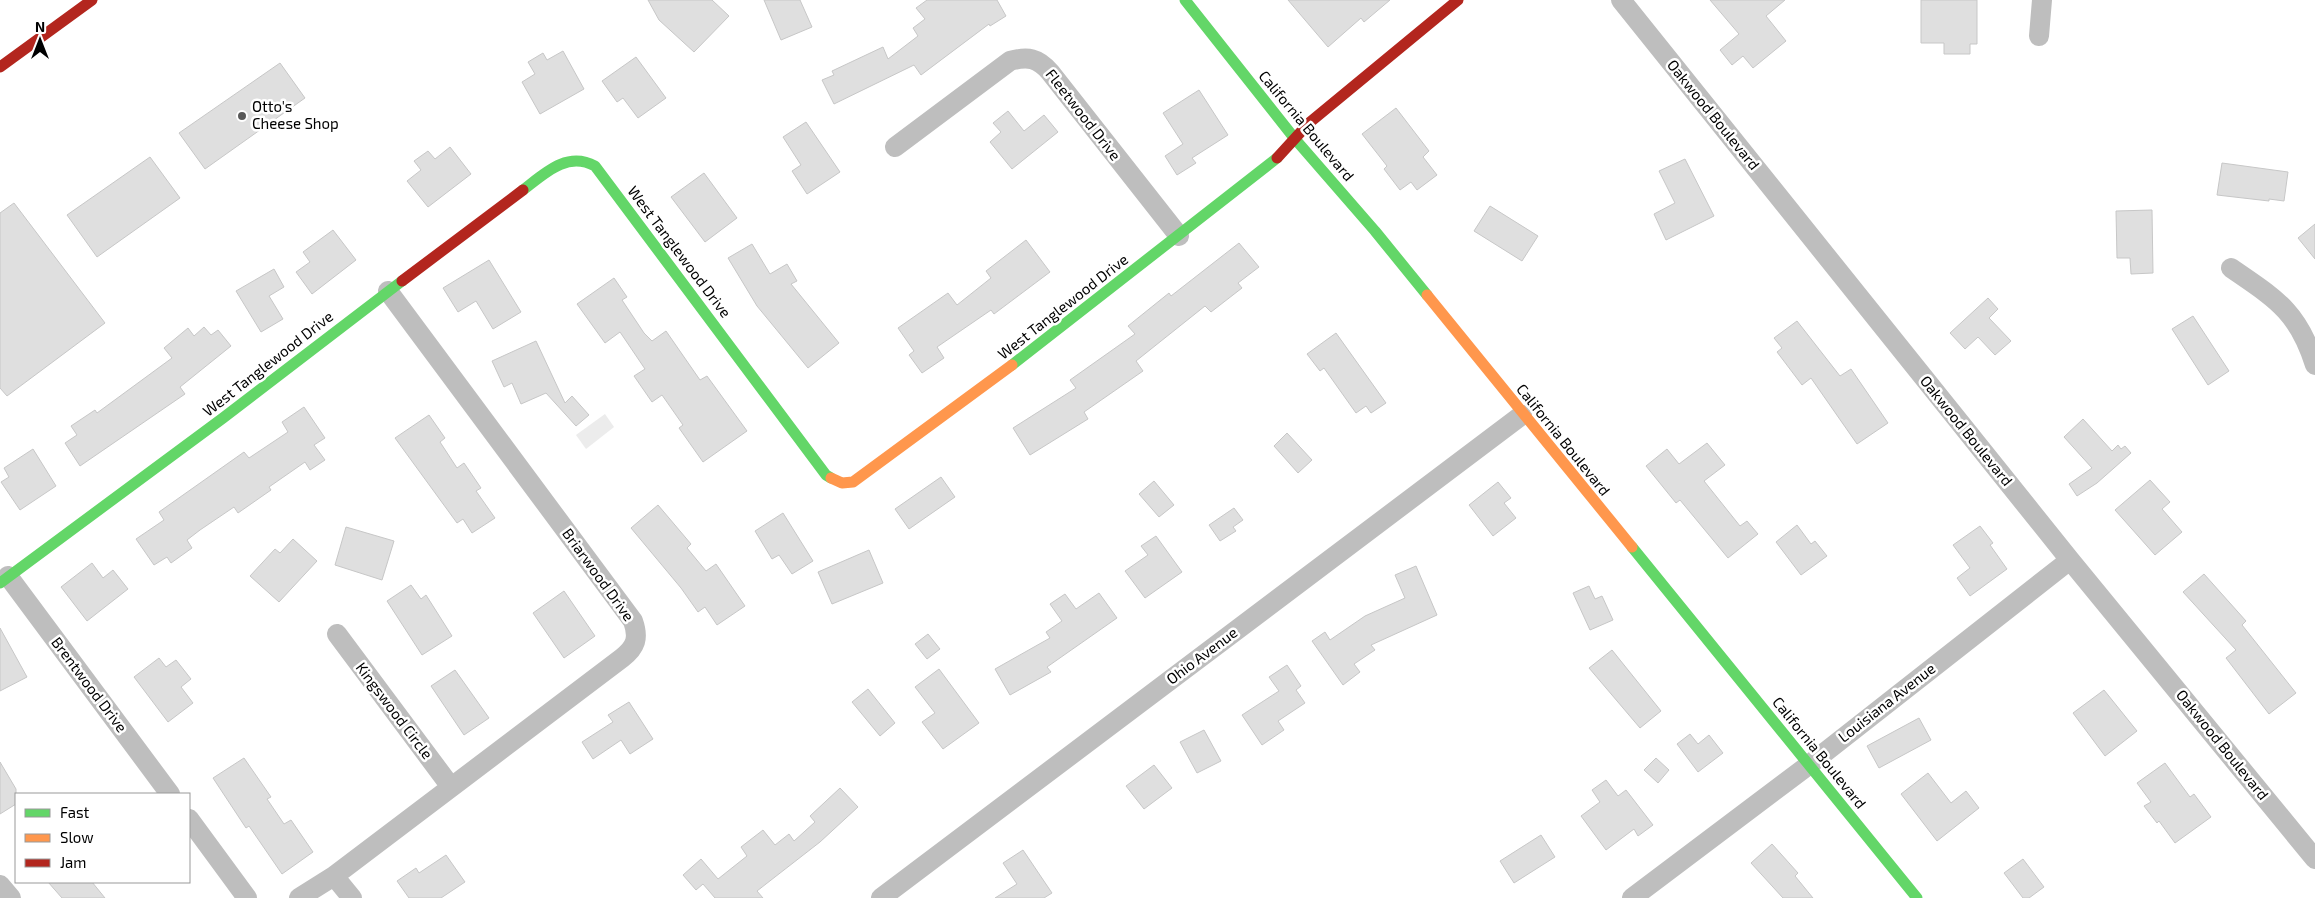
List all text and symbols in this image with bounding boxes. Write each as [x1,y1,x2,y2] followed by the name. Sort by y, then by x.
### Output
[15,15,65,65] north arrow
[35,18,45,35] text: N
[1664,56,1764,173] street label: Oakwood Boulevard
[1042,65,1125,164] street label: Fleetwood Drive
[1255,67,1358,184] street label: California Boulevard
[252,97,339,132] place label: Otto's Cheese Shop
[236,110,248,122] marker: Otto's Cheese Shop
[624,182,735,321] street label: West Tanglewood Drive
[994,250,1131,363] street label: West Tanglewood Drive
[199,307,336,420] street label: West Tanglewood Drive
[1917,372,2017,489] street label: Oakwood Boulevard
[1513,380,1614,499] street label: California Boulevard
[559,525,638,624] street label: Briarwood Drive
[1162,623,1240,688] street label: Ohio Avenue
[48,633,131,736] street label: Brentwood Drive
[353,658,437,762] street label: Kingswood Circle
[1834,659,1939,746] street label: Louisiana Avenue
[2173,686,2273,803] street label: Oakwood Boulevard
[1769,693,1870,812] street label: California Boulevard
[15,793,190,883] legend
[60,803,90,821] text: Fast
[60,828,94,846] text: Slow
[60,853,86,871] text: Jam

